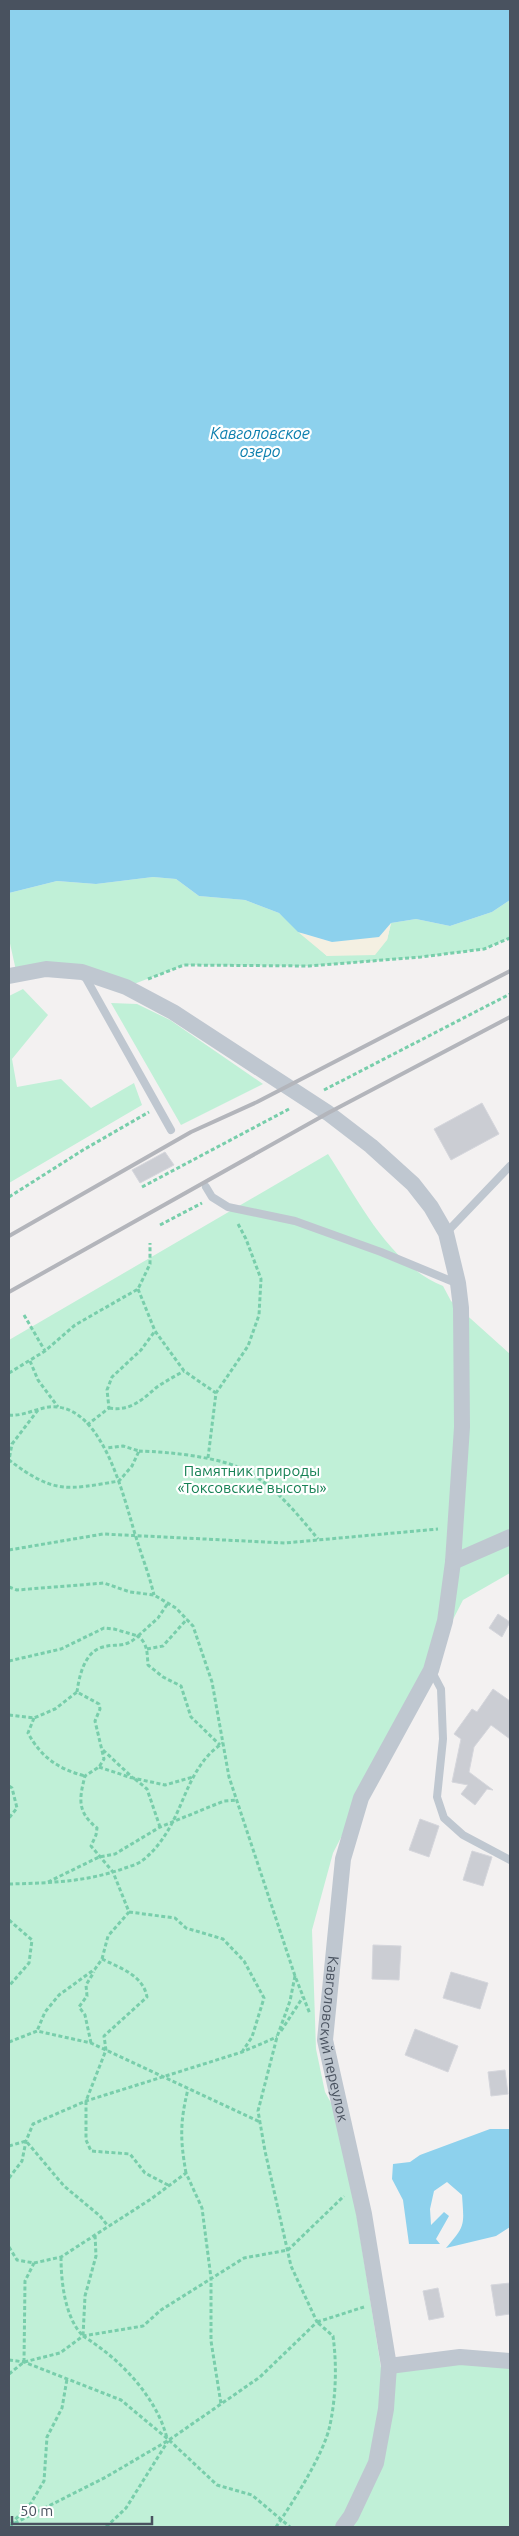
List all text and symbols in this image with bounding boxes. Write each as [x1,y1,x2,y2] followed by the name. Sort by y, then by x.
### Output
[210,424,310,460] water label: Кавголовское озеро
[177,1462,327,1496] park label: Памятник природы «Токсовские высоты»
[316,1955,352,2124] street label: Кавголовский переулок
[12,2494,152,2526] scale bar
[20,2502,53,2519] text: 50 m

